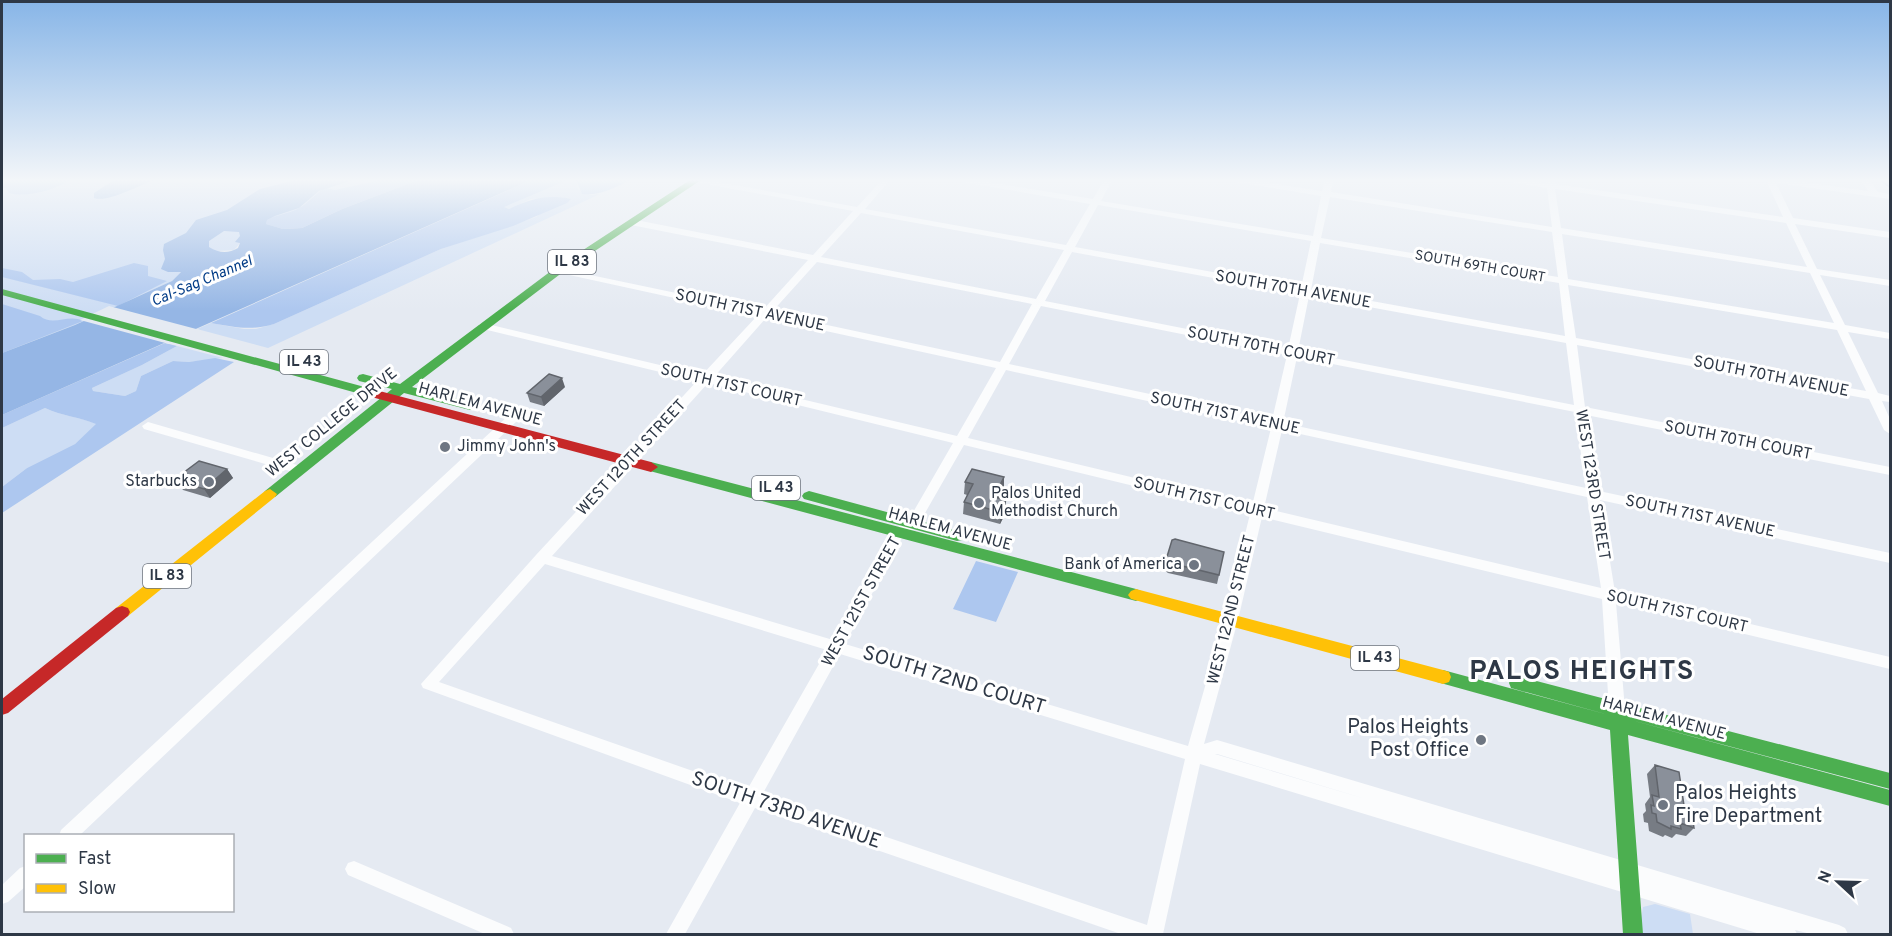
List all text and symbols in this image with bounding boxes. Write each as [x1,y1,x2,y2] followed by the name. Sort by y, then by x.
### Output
[1413,247,1547,287] street label: SOUTH 69TH COURT
[548,250,596,274] road number: IL 83
[149,252,256,312] water label: Cal-Sag Channel
[1213,266,1373,314] street label: SOUTH 70TH AVENUE
[673,285,827,337] street label: SOUTH 71ST AVENUE
[1185,323,1337,371] street label: SOUTH 70TH COURT
[280,350,328,374] road number: IL 43
[1691,352,1851,402] street label: SOUTH 70TH AVENUE
[658,360,804,412] street label: SOUTH 71ST COURT
[262,364,402,482] street label: WEST COLLEGE DRIVE
[416,379,544,431] street label: HARLEM AVENUE
[1148,388,1302,440] street label: SOUTH 71ST AVENUE
[573,396,691,520] street label: WEST 120TH STREET
[1570,408,1614,562] street label: WEST 123RD STREET
[1662,417,1814,465] street label: SOUTH 70TH COURT
[457,437,556,457] place label: Jimmy John's
[438,440,452,454] marker: Jimmy John's
[125,472,197,492] place label: Starbucks
[1131,473,1277,525] street label: SOUTH 71ST COURT
[202,475,216,489] marker: Starbucks
[752,476,800,500] road number: IL 43
[991,484,1118,522] place label: Palos United Methodist Church
[1623,491,1777,543] street label: SOUTH 71ST AVENUE
[972,496,986,510] marker: Palos United Methodist Church
[886,504,1014,556] street label: HARLEM AVENUE
[1204,533,1260,687] street label: WEST 122ND STREET
[818,534,906,670] street label: WEST 121ST STREET
[1064,555,1182,575] place label: Bank of America
[1187,558,1201,572] marker: Bank of America
[143,564,191,588] road number: IL 83
[1604,586,1750,638] street label: SOUTH 71ST COURT
[859,641,1049,721] street label: SOUTH 72ND COURT
[1351,646,1399,670] road number: IL 43
[1469,655,1695,689] district label: PALOS HEIGHTS
[1600,693,1728,745] street label: HARLEM AVENUE
[1347,715,1469,764] place label: Palos Heights Post Office
[1474,733,1488,747] marker: Palos Heights Post Office
[688,766,884,856] street label: SOUTH 73RD AVENUE
[1675,781,1822,830] place label: Palos Heights Fire Department
[1656,798,1670,812] marker: Palos Heights Fire Department
[24,834,234,912] legend
[78,848,111,871] text: Fast
[1808,852,1868,912] north arrow
[1815,868,1837,886] text: N
[78,878,116,901] text: Slow

